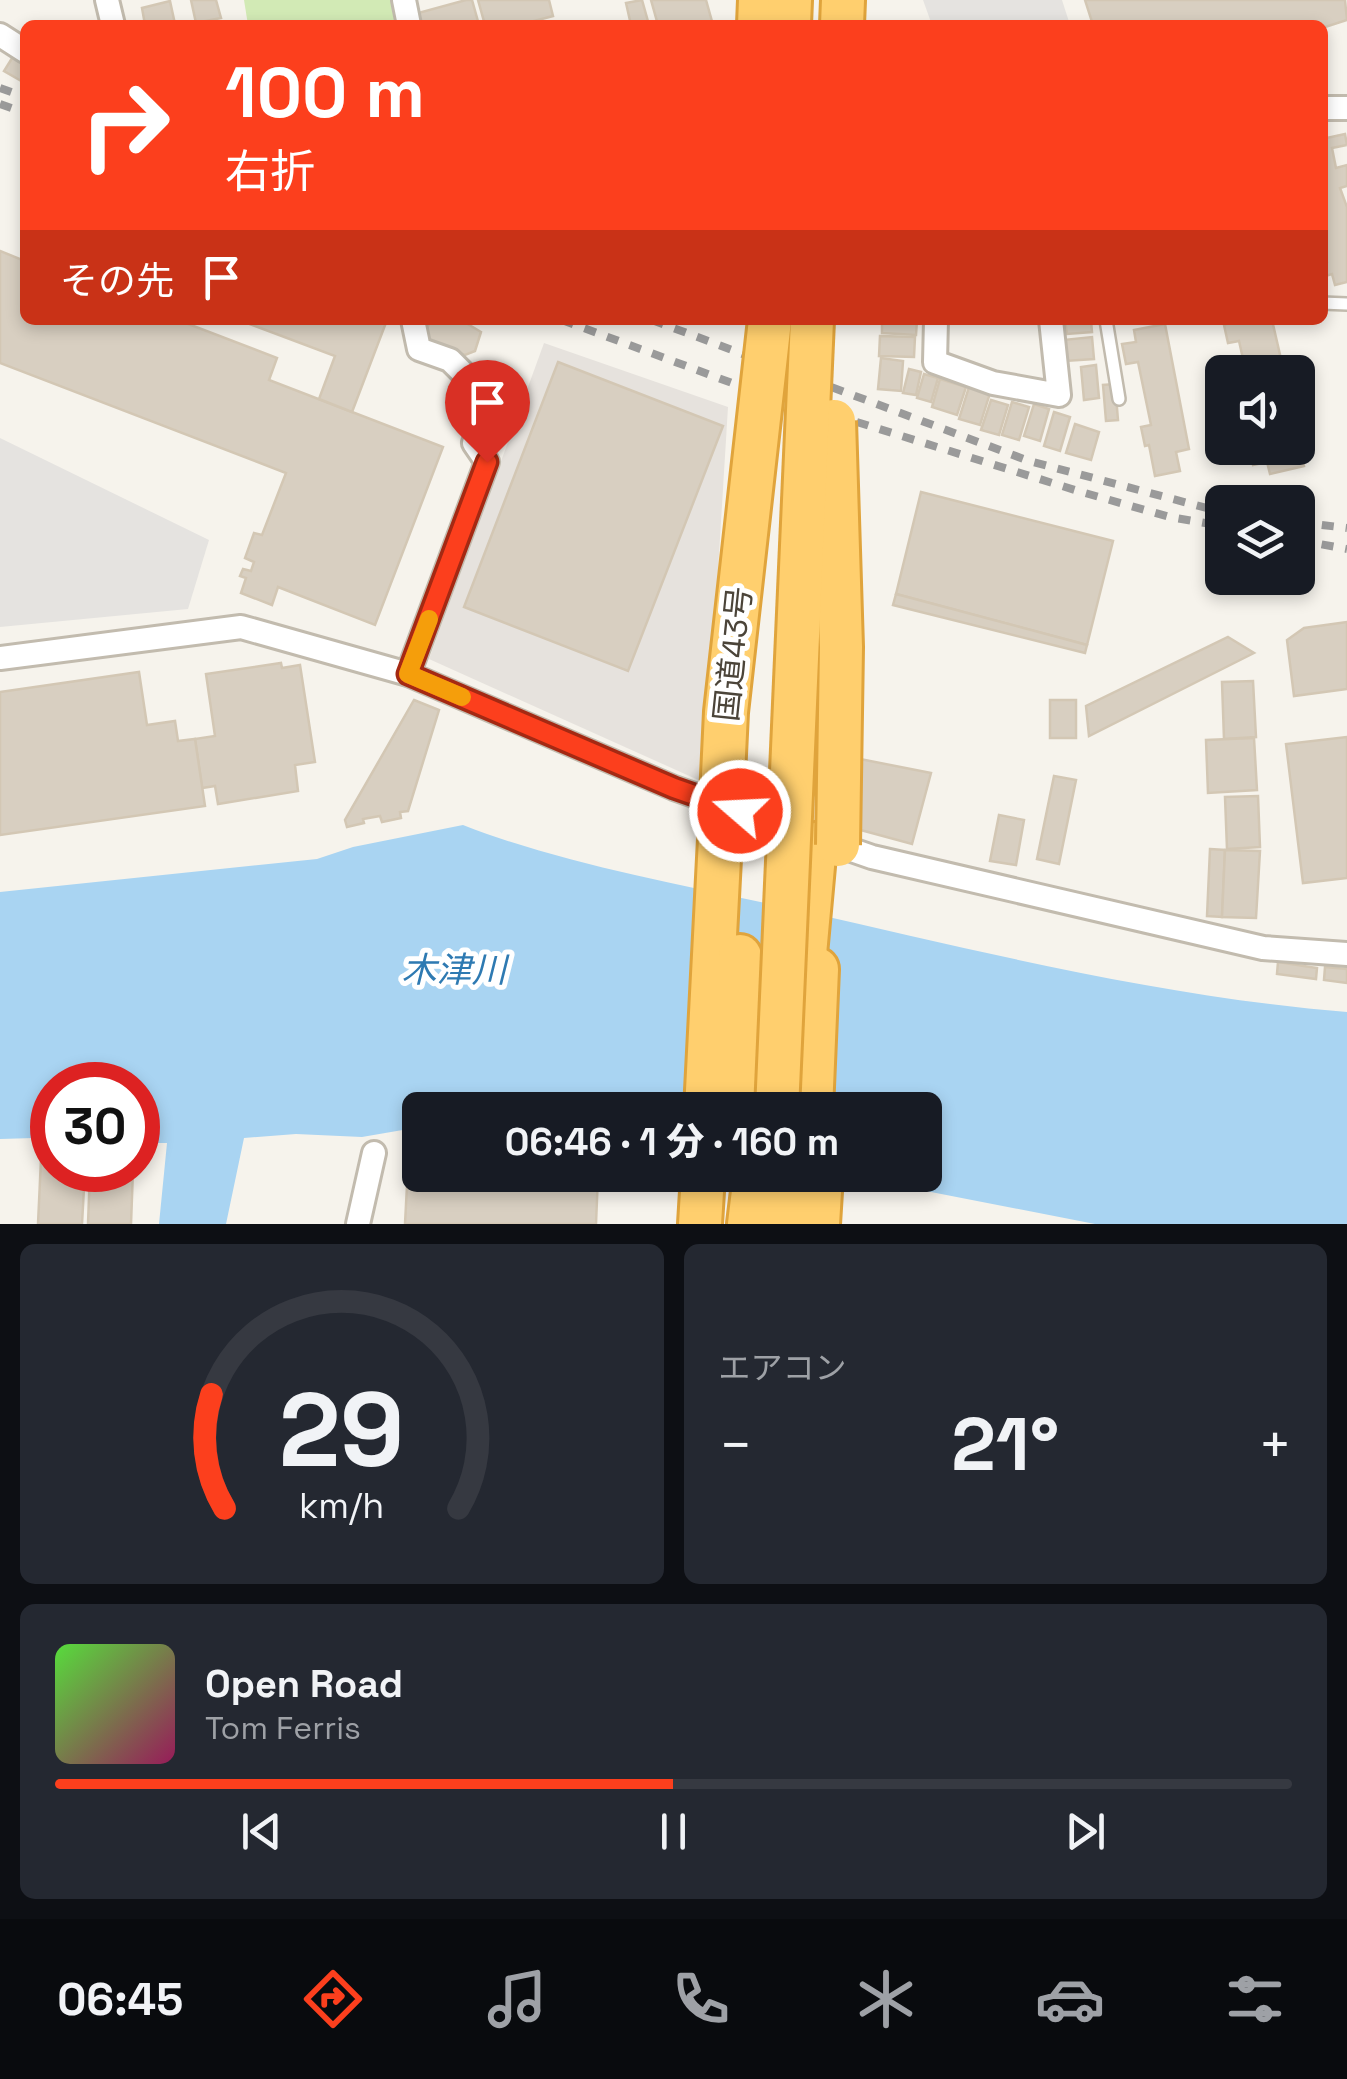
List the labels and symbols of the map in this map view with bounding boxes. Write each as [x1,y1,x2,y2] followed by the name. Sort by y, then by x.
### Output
[445,360,530,463] pin
[706,585,760,723] street label: 国道43号
[688,759,792,863] position arrow
[401,948,510,992] water label: 木津川
[30,1062,160,1192] speed limit sign: 30

